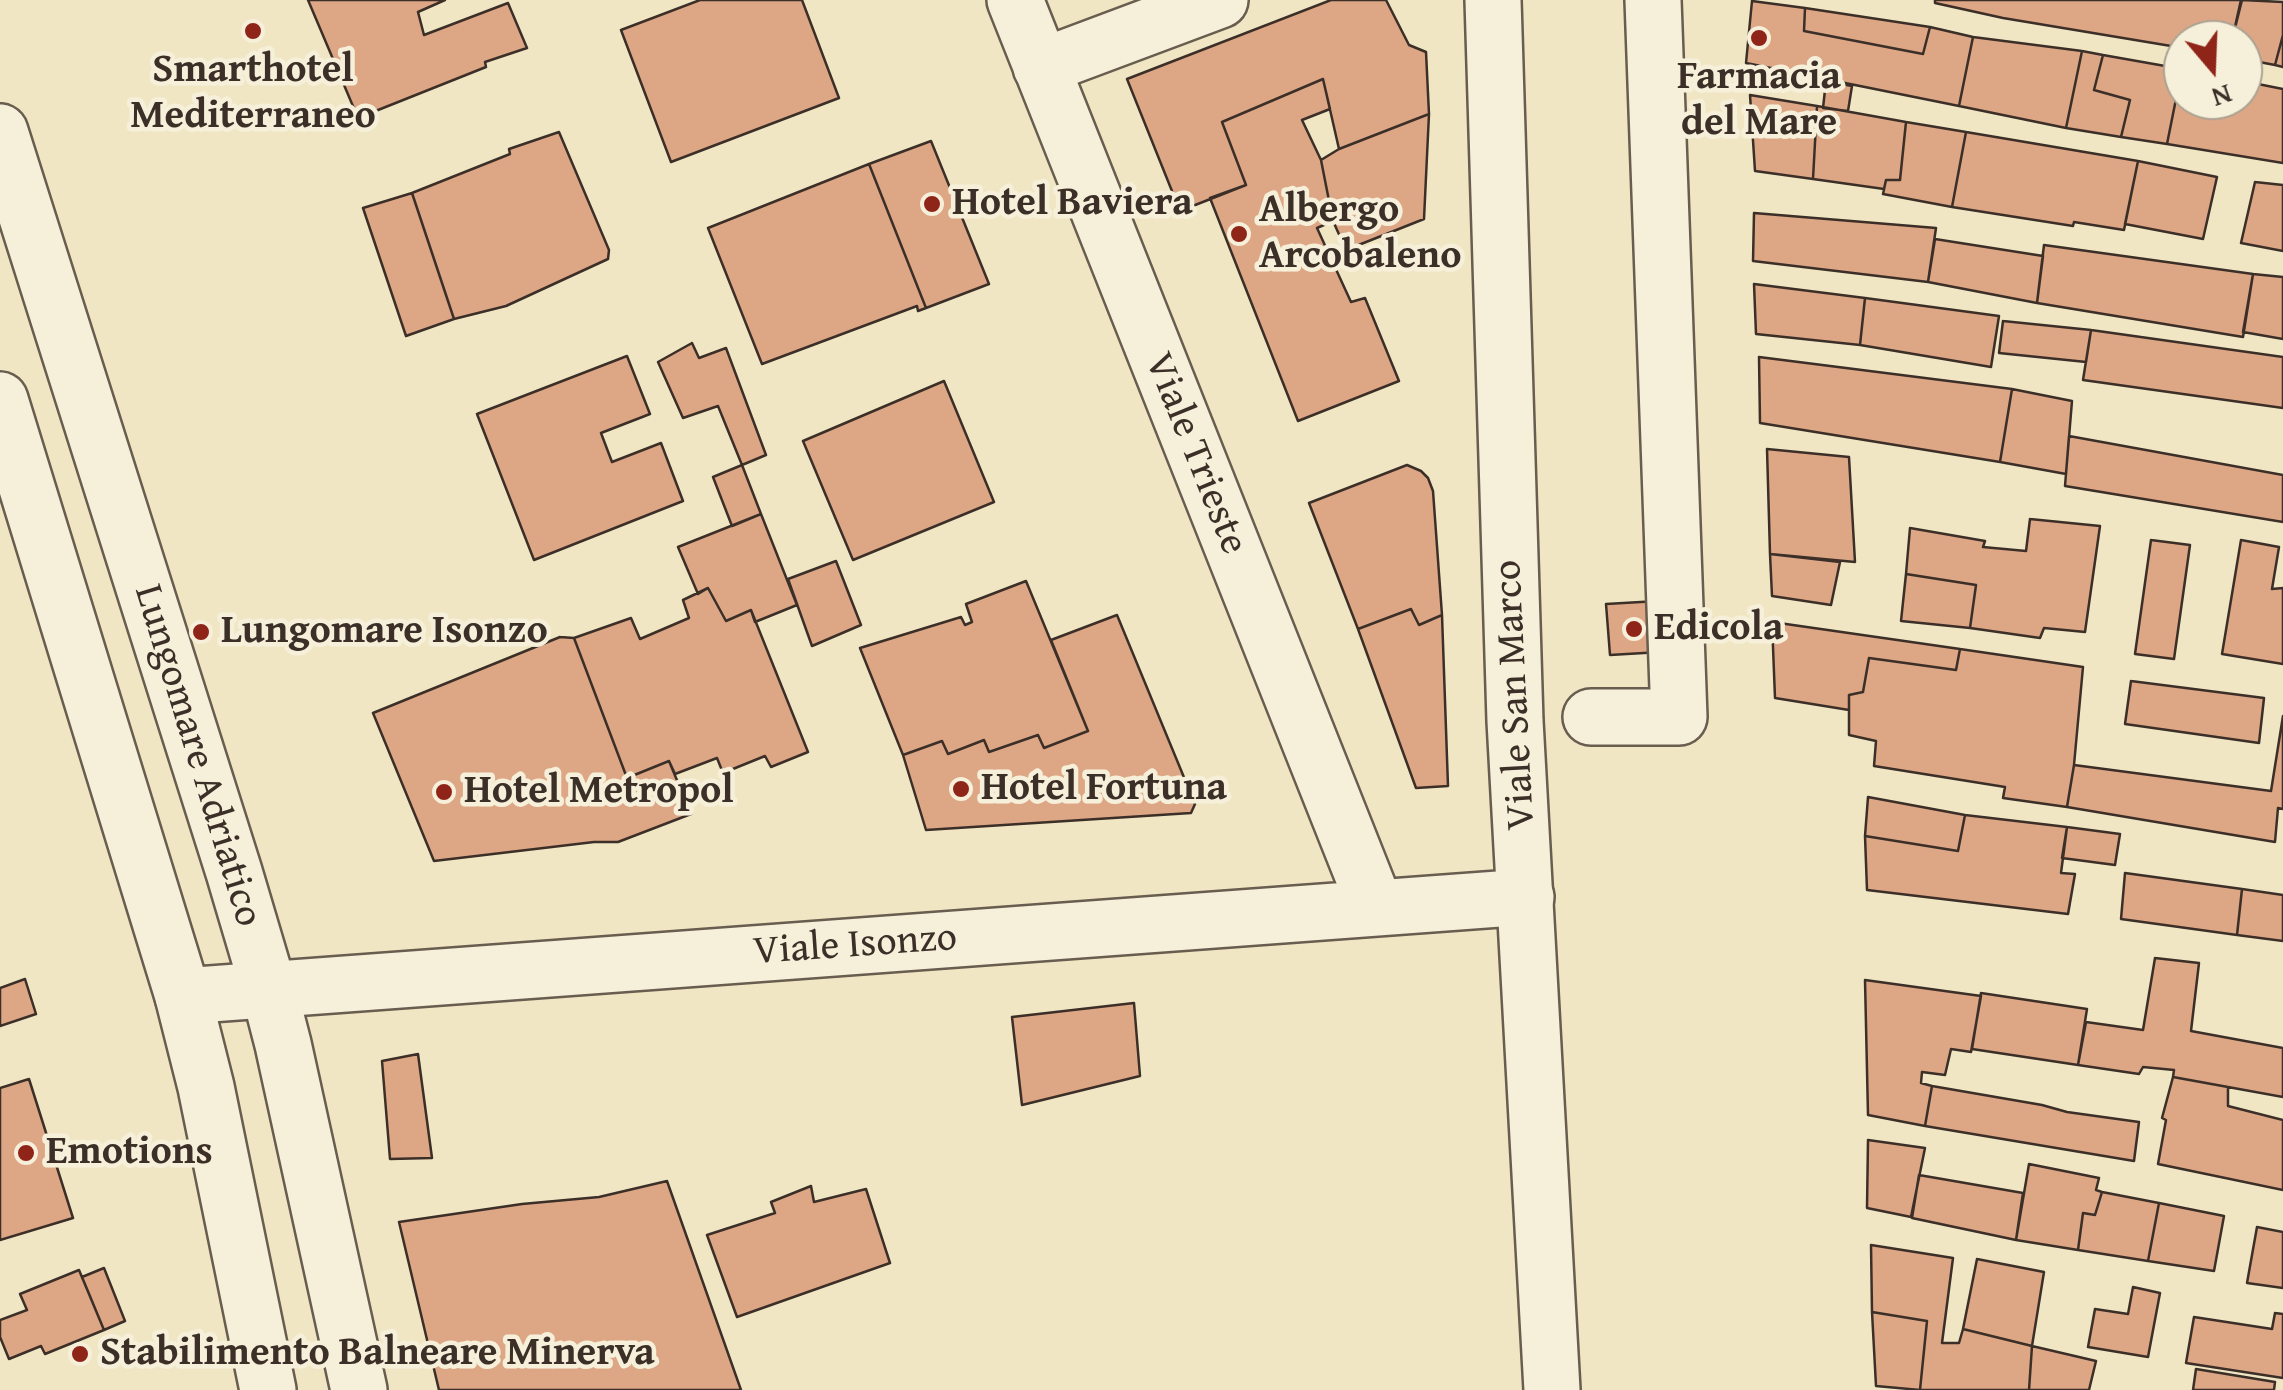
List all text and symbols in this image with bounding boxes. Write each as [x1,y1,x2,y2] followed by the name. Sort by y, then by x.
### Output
[242,20,264,42] marker: Smarthotel Mediterraneo
[2163,20,2263,120] north arrow
[1748,27,1770,49] marker: Farmacia del Mare
[130,47,376,141] place label: Smarthotel Mediterraneo
[1677,54,1841,148] place label: Farmacia del Mare
[2207,75,2238,119] text: N
[952,180,1193,228] place label: Hotel Baviera
[1259,187,1461,281] place label: Albergo Arcobaleno
[921,193,943,215] marker: Hotel Baviera
[1228,223,1250,245] marker: Albergo Arcobaleno
[1133,346,1257,562] street label: Viale Trieste
[1485,559,1547,831] street label: Viale San Marco
[122,579,272,933] street label: Lungomare Adriatico
[1654,605,1783,653] place label: Edicola
[221,608,548,656] place label: Lungomare Isonzo
[1623,618,1645,640] marker: Edicola
[190,621,212,643] marker: Lungomare Isonzo
[981,765,1227,813] place label: Hotel Fortuna
[464,768,734,816] place label: Hotel Metropol
[950,778,972,800] marker: Hotel Fortuna
[433,781,455,803] marker: Hotel Metropol
[752,915,958,977] street label: Viale Isonzo
[46,1129,213,1177] place label: Emotions
[15,1142,37,1164] marker: Emotions
[100,1330,655,1378] place label: Stabilimento Balneare Minerva
[69,1343,91,1365] marker: Stabilimento Balneare Minerva

